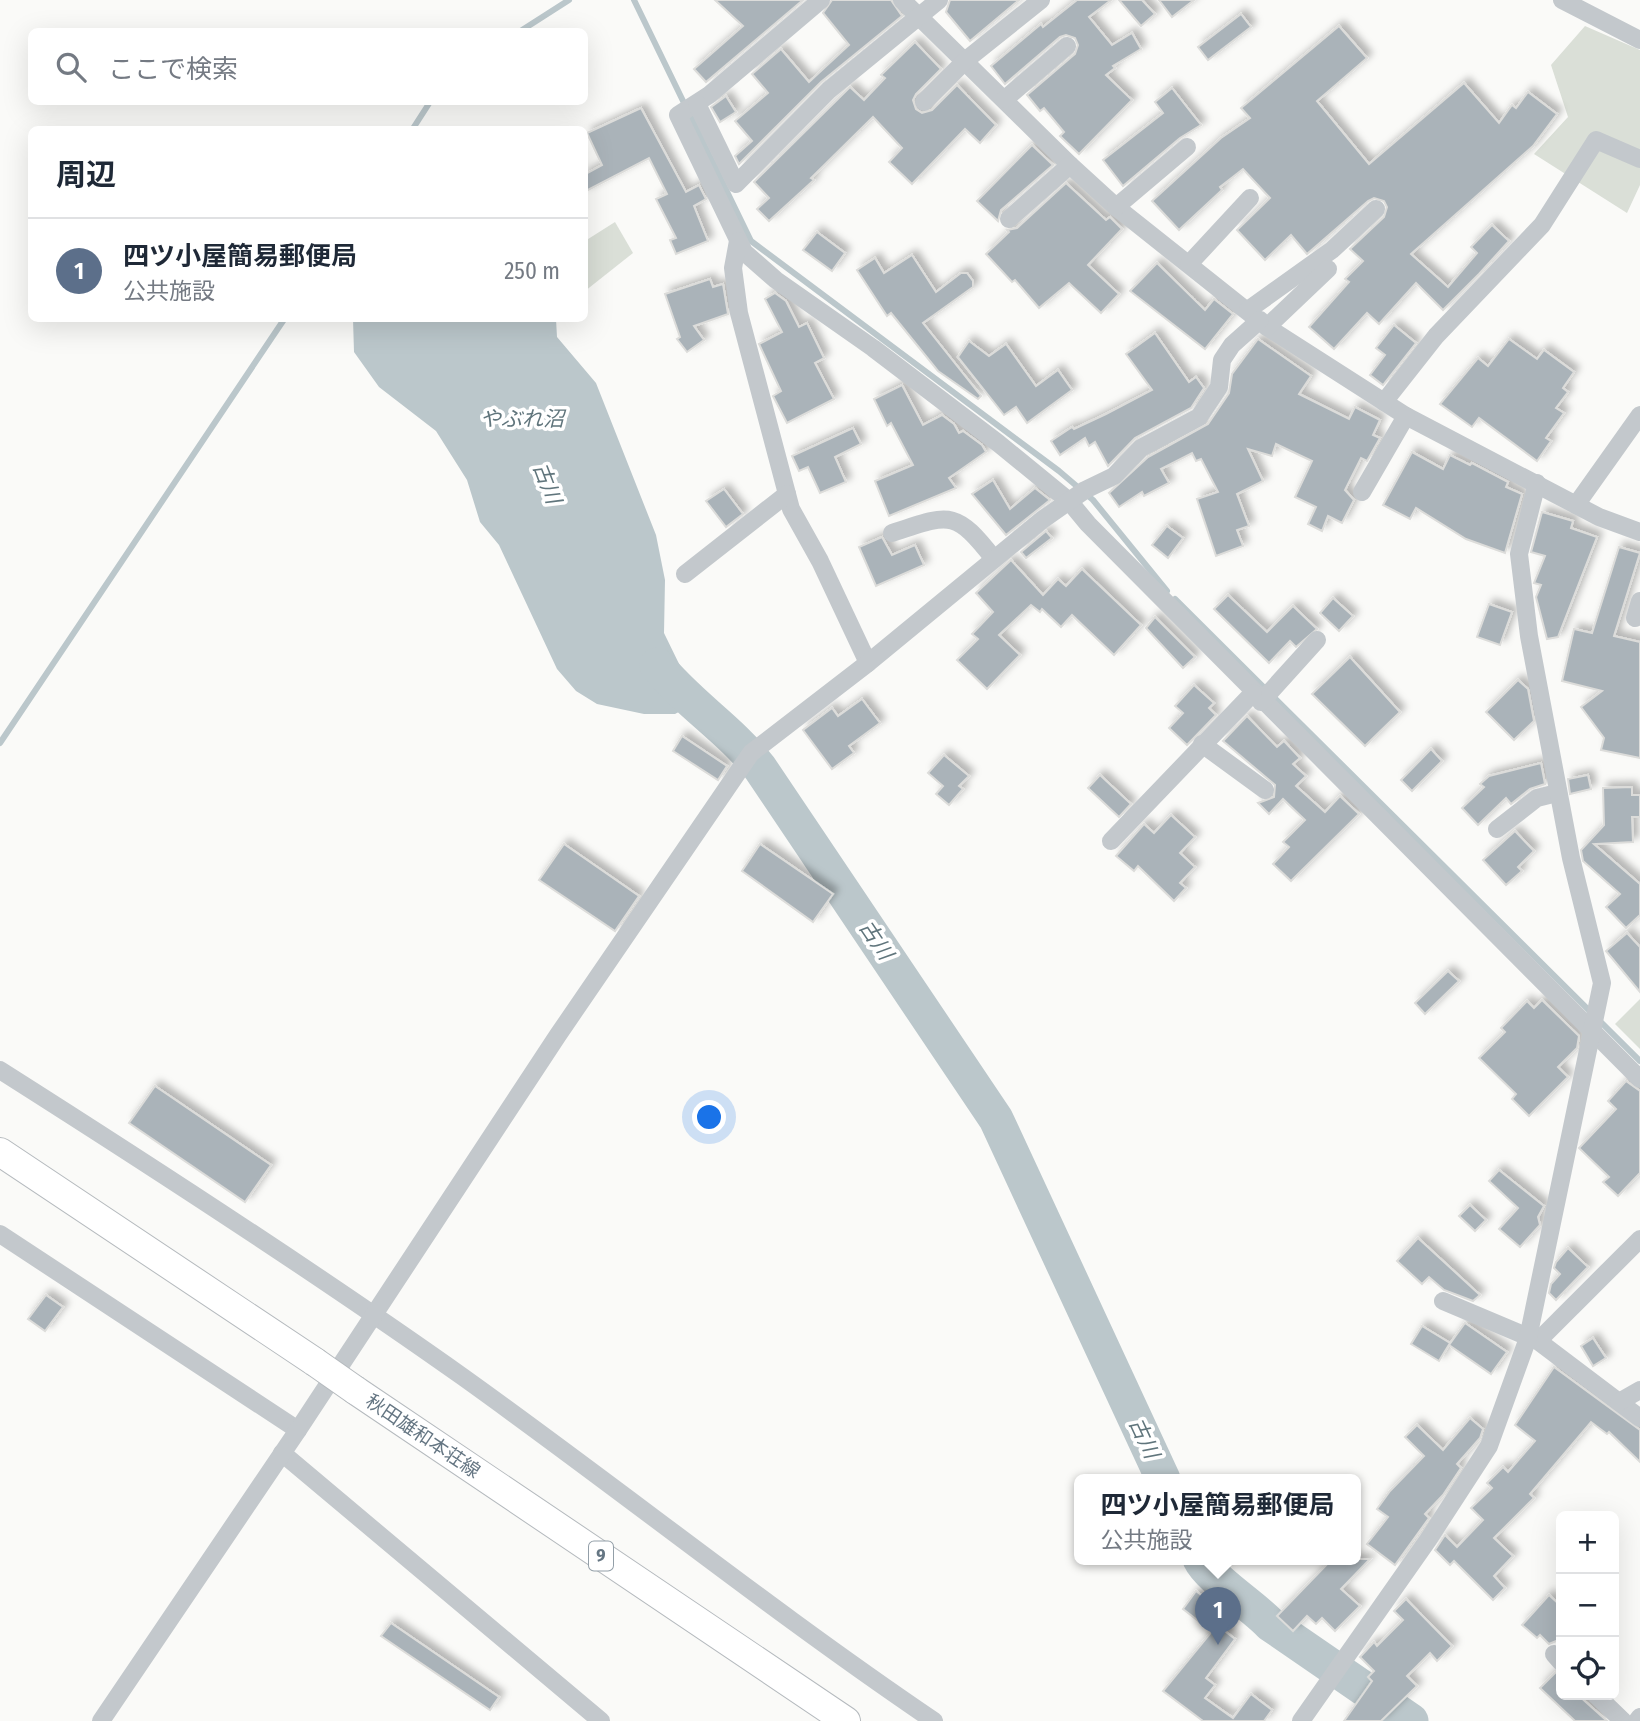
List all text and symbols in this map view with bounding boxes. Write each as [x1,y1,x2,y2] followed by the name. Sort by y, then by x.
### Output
[28,28,588,105] search box
[52,48,90,86] icon: search
[108,54,238,85] text: ここで検索
[56,157,116,193] text: 周辺
[123,241,357,272] text: 四ツ小屋簡易郵便局
[74,257,84,285] text: 1
[504,257,560,285] text: 250 m
[123,277,215,305] text: 公共施設
[480,406,567,432] water label: やぶれ沼
[527,459,567,509] water label: 古川
[853,915,900,966] water label: 古川
[692,1100,726,1134] your location
[361,1389,485,1483] street label: 秋田雄和本荘線
[1123,1413,1166,1464] water label: 古川
[1074,1474,1361,1565] popup
[1100,1490,1335,1521] text: 四ツ小屋簡易郵便局
[1556,1511,1619,1700] map controls
[1556,1511,1619,1574] button: +
[1100,1526,1192,1554] text: 公共施設
[589,1541,613,1570] road number: 9
[1556,1574,1619,1637] button: −
[1195,1587,1241,1645] pin: 1
[1556,1637,1619,1700] button: locate

